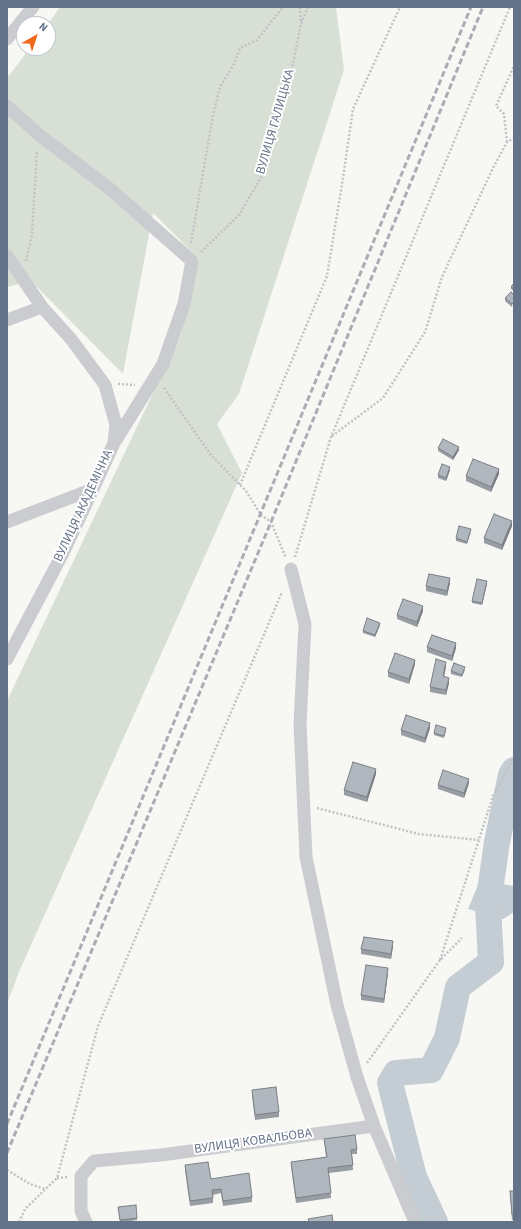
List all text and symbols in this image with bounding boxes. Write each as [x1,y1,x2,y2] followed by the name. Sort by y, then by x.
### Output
[16,16,56,56] north arrow
[36,19,51,35] text: N
[254,68,298,176] street label: ВУЛИЦЯ ГАЛИЦЬКА
[51,448,117,564] street label: ВУЛИЦЯ АКАДЕМІЧНА
[193,1126,313,1158] street label: ВУЛИЦЯ КОВАЛЬОВА

